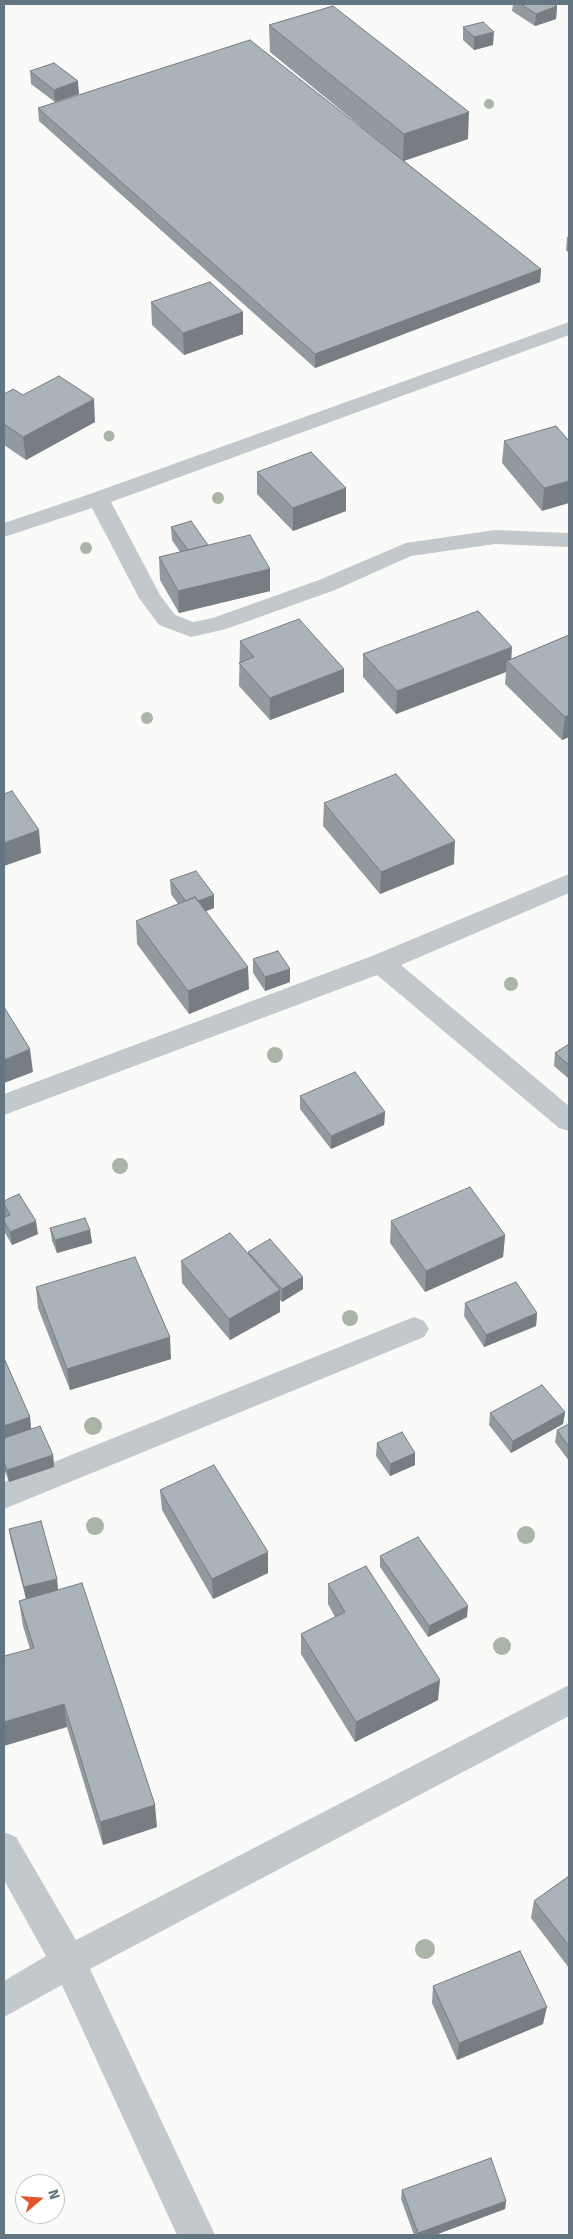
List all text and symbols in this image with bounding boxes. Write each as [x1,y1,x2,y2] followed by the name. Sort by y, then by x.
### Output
[15,2174,65,2224] north arrow
[44,2187,63,2202] text: N

